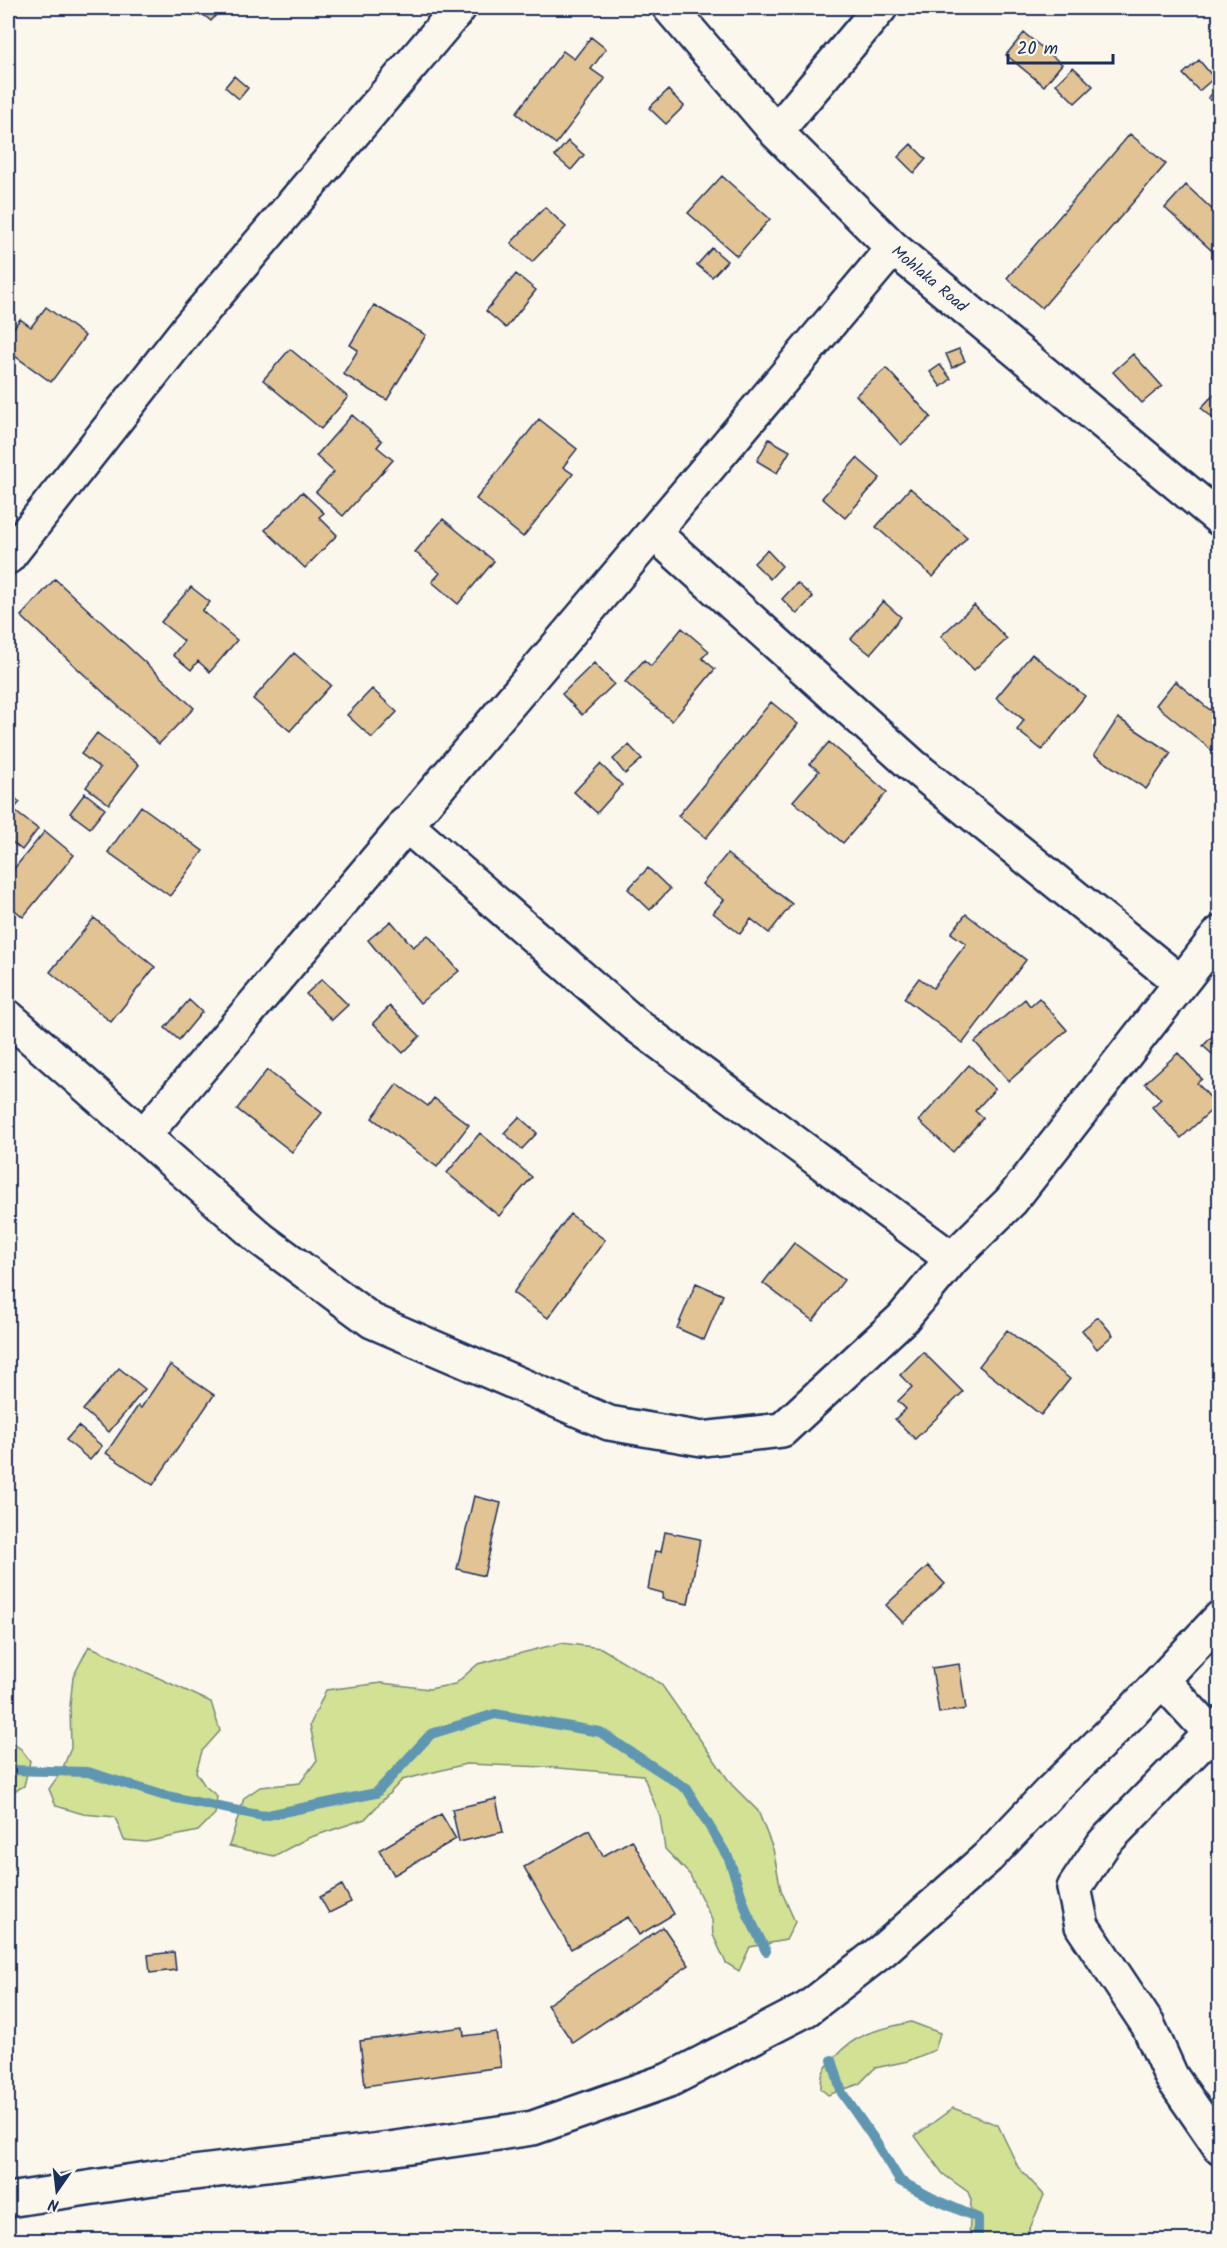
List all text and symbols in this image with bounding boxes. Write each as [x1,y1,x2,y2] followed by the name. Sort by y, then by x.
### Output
[1008,27,1113,65] scale bar
[1017,35,1058,64] text: 20 m
[885,240,974,319] street label: Mohlaka Road
[27,2161,87,2221] north arrow
[46,2191,62,2217] text: N

